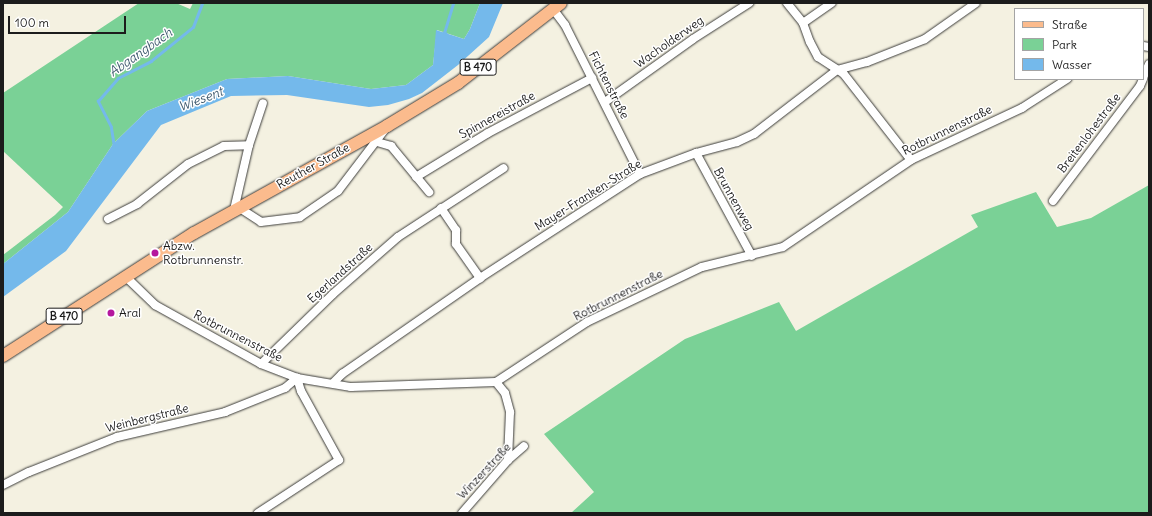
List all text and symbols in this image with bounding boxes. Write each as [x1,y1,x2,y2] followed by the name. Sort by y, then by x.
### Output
[10,8,128,34] scale bar
[1014,8,1144,80] legend
[632,13,706,71] street label: Wacholderweg
[15,15,49,30] text: 100 m
[1052,17,1087,32] text: Straße
[106,25,176,81] water label: Abgangbach
[1052,37,1077,52] text: Park
[586,49,632,121] street label: Fichtenstraße
[1052,57,1092,72] text: Wasser
[459,58,497,76] road number: B 470
[177,84,225,116] water label: Wiesent
[457,88,537,142] street label: Spinnereistraße
[1054,90,1124,176] street label: Breitenlohestraße
[900,102,994,158] street label: Rotbrunnenstraße
[274,140,352,192] street label: Reuther Straße
[532,156,644,234] street label: Mayer-Franken-Straße
[711,165,757,233] street label: Brunnenweg
[163,239,243,267] place label: Abzw. Rotbrunnenstr.
[304,240,376,306] street label: Egerlandstraße
[150,248,160,258] marker: Abzw. Rotbrunnenstr.
[571,266,665,324] street label: Rotbrunnenstraße
[119,306,141,320] place label: Aral
[45,307,83,325] road number: B 470
[191,307,285,365] street label: Rotbrunnenstraße
[106,308,116,318] marker: Aral
[104,401,190,435] street label: Weinbergstraße
[454,440,514,502] street label: Winzerstraße

